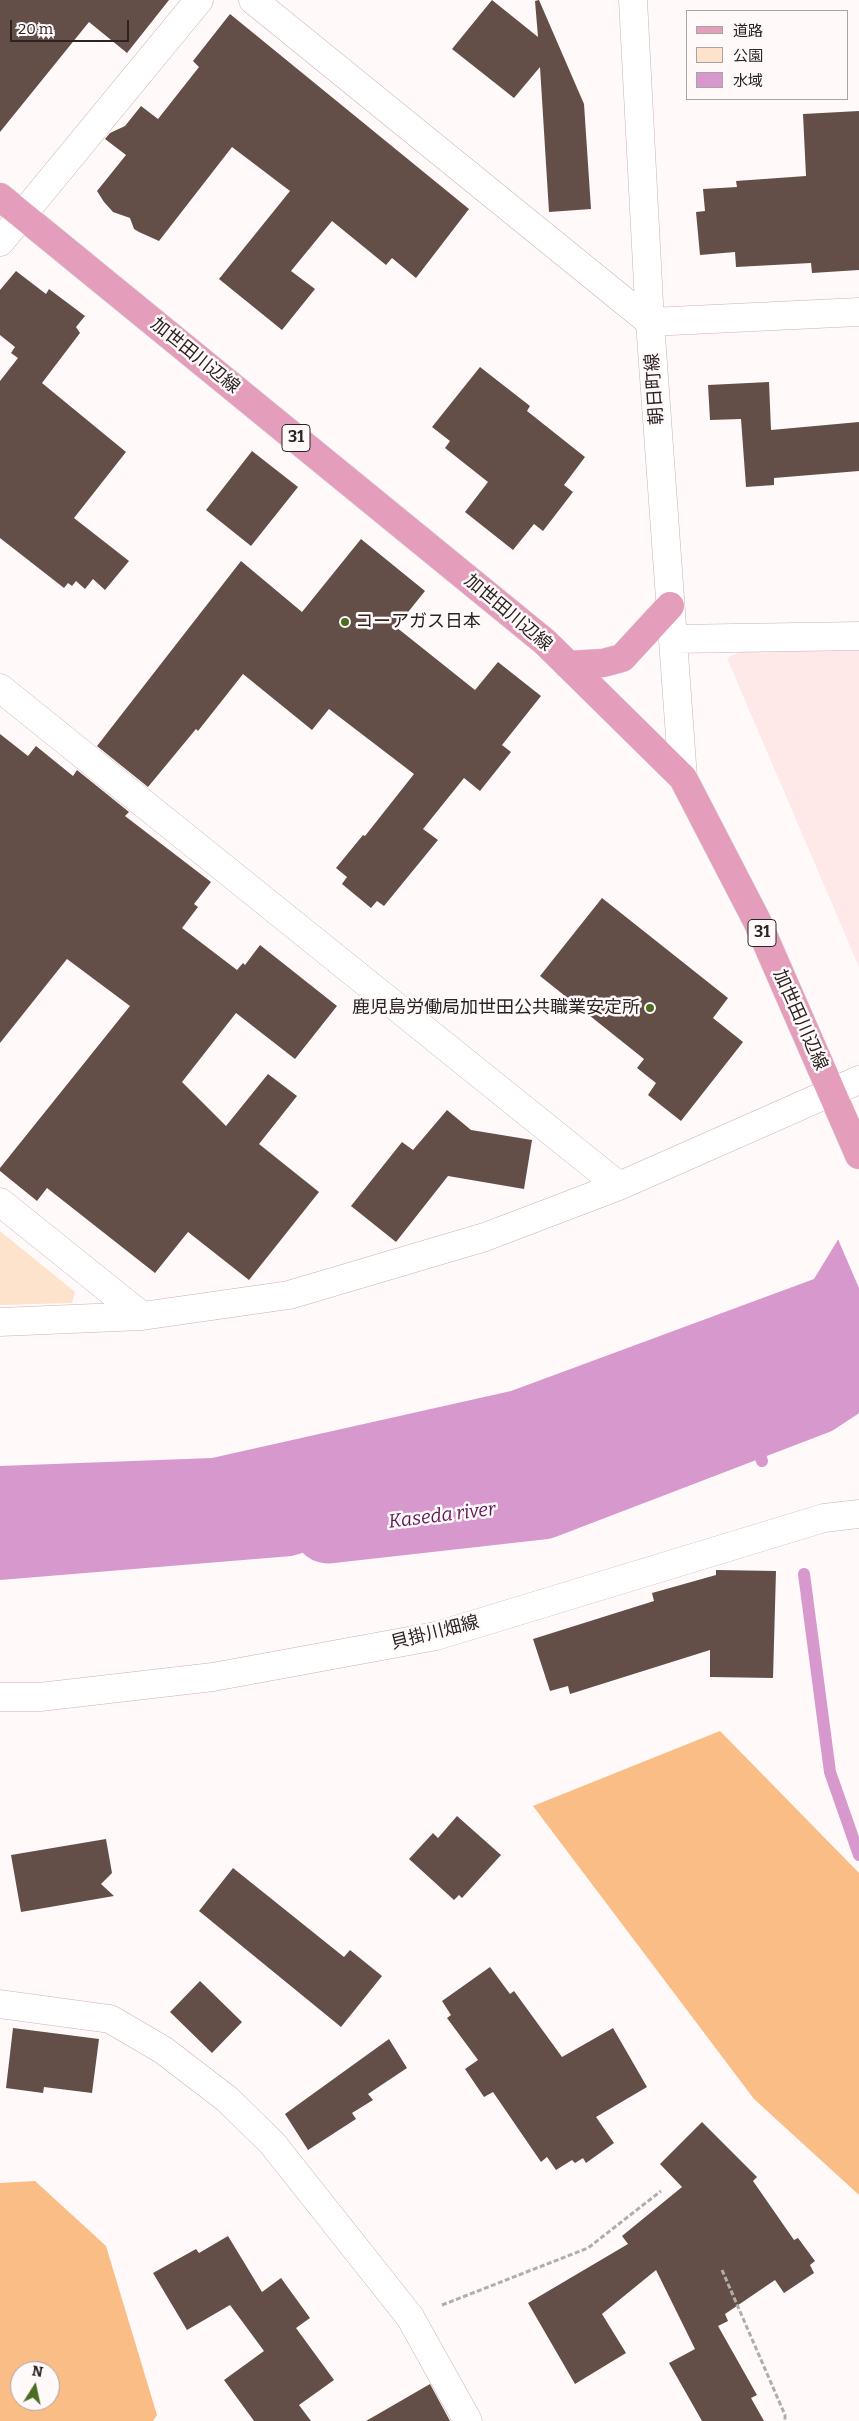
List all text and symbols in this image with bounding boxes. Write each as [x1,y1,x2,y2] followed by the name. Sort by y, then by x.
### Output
[12,10,131,42] scale bar
[686,10,849,100] legend
[18,20,53,38] text: 20 m
[733,22,763,40] text: 道路
[733,47,763,65] text: 公園
[733,72,763,90] text: 水域
[146,314,244,398] street label: 加世田川辺線
[642,352,668,426] street label: 朝日町線
[282,424,310,452] road number: 31
[460,570,556,656] street label: 加世田川辺線
[355,611,481,633] place label: コーアガス日本
[339,616,351,628] marker: コーアガス日本
[748,920,776,946] road number: 31
[768,966,832,1074] street label: 加世田川辺線
[352,997,640,1019] place label: 鹿児島労働局加世田公共職業安定所
[644,1002,656,1014] marker: 鹿児島労働局加世田公共職業安定所
[387,1498,497,1534] water label: Kaseda river
[389,1612,481,1654] street label: 貝掛川畑線
[10,2361,60,2411] north arrow
[31,2362,44,2381] text: N

